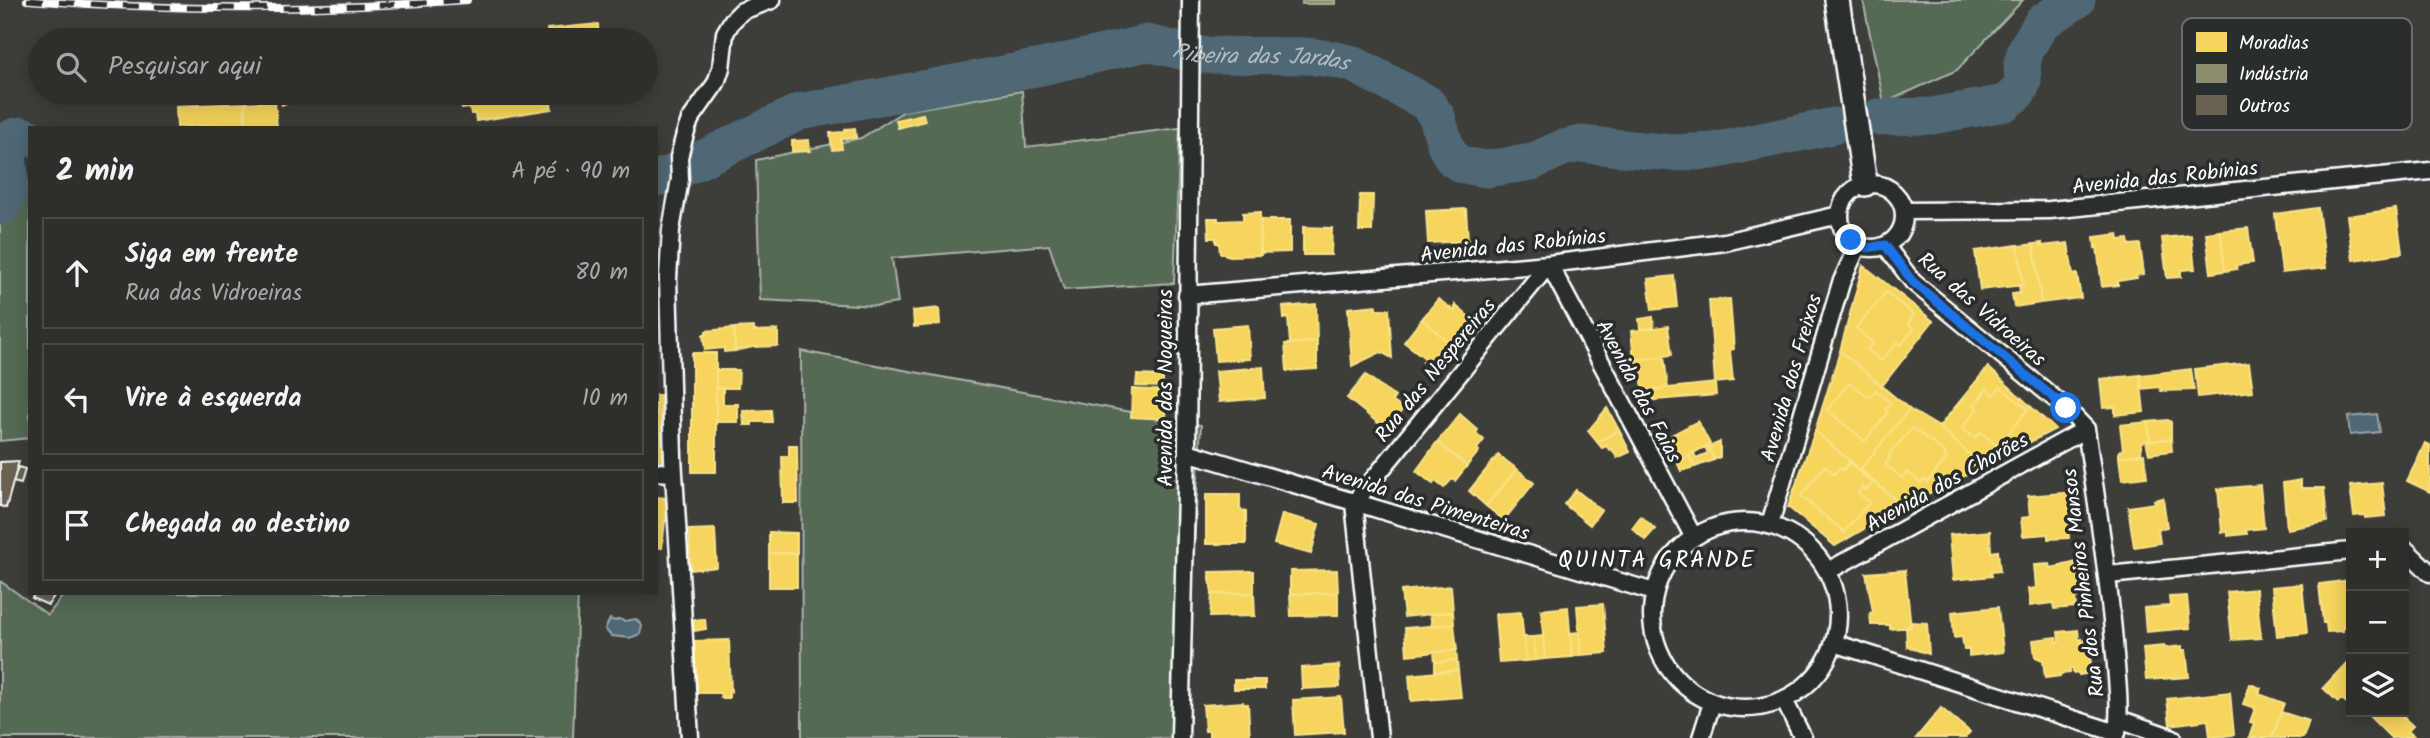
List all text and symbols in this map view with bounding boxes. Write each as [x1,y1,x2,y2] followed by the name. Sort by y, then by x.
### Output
[2182,18,2412,130] legend
[28,28,658,105] search box
[2239,29,2309,59] text: Moradias
[1169,34,1355,83] water label: Ribeira das Jardas
[108,46,261,88] text: Pesquisar aqui
[52,48,90,86] icon: search
[2239,60,2309,90] text: Indústria
[2239,92,2290,122] text: Outros
[56,148,134,196] text: 2 min
[2071,152,2260,205] street label: Avenida das Robínias
[512,154,630,190] text: A pé · 90 m
[1419,220,1608,273] street label: Avenida das Robínias
[1835,224,1866,255] route end
[125,234,298,276] text: Siga em frente
[1909,245,2053,376] street label: Rua das Vidroeiras
[58,254,96,292] icon: ahead
[575,255,628,291] text: 80 m
[125,276,302,312] text: Rua das Vidroeiras
[1150,289,1183,487] street label: Avenida das Nogueiras
[1753,291,1832,466] street label: Avenida dos Freixos
[1367,292,1505,450] street label: Rua das Nespereiras
[1586,314,1689,469] street label: Avenida das Faias
[125,378,302,420] text: Vire à esquerda
[58,380,96,418] icon: left
[582,381,628,417] text: 10 m
[2050,392,2081,423] route start
[1860,425,2035,542] street label: Avenida dos Chorões
[1318,456,1534,551] street label: Avenida das Pimenteiras
[2054,467,2115,699] street label: Rua dos Pinheiros Mansos
[125,504,350,546] text: Chegada ao destino
[58,506,96,544] icon: arrive
[2346,528,2409,717] map controls
[2346,528,2409,591] button: +
[1558,543,1756,579] district label: QUINTA GRANDE
[2346,591,2409,654] button: −
[2346,654,2409,717] button: layers

